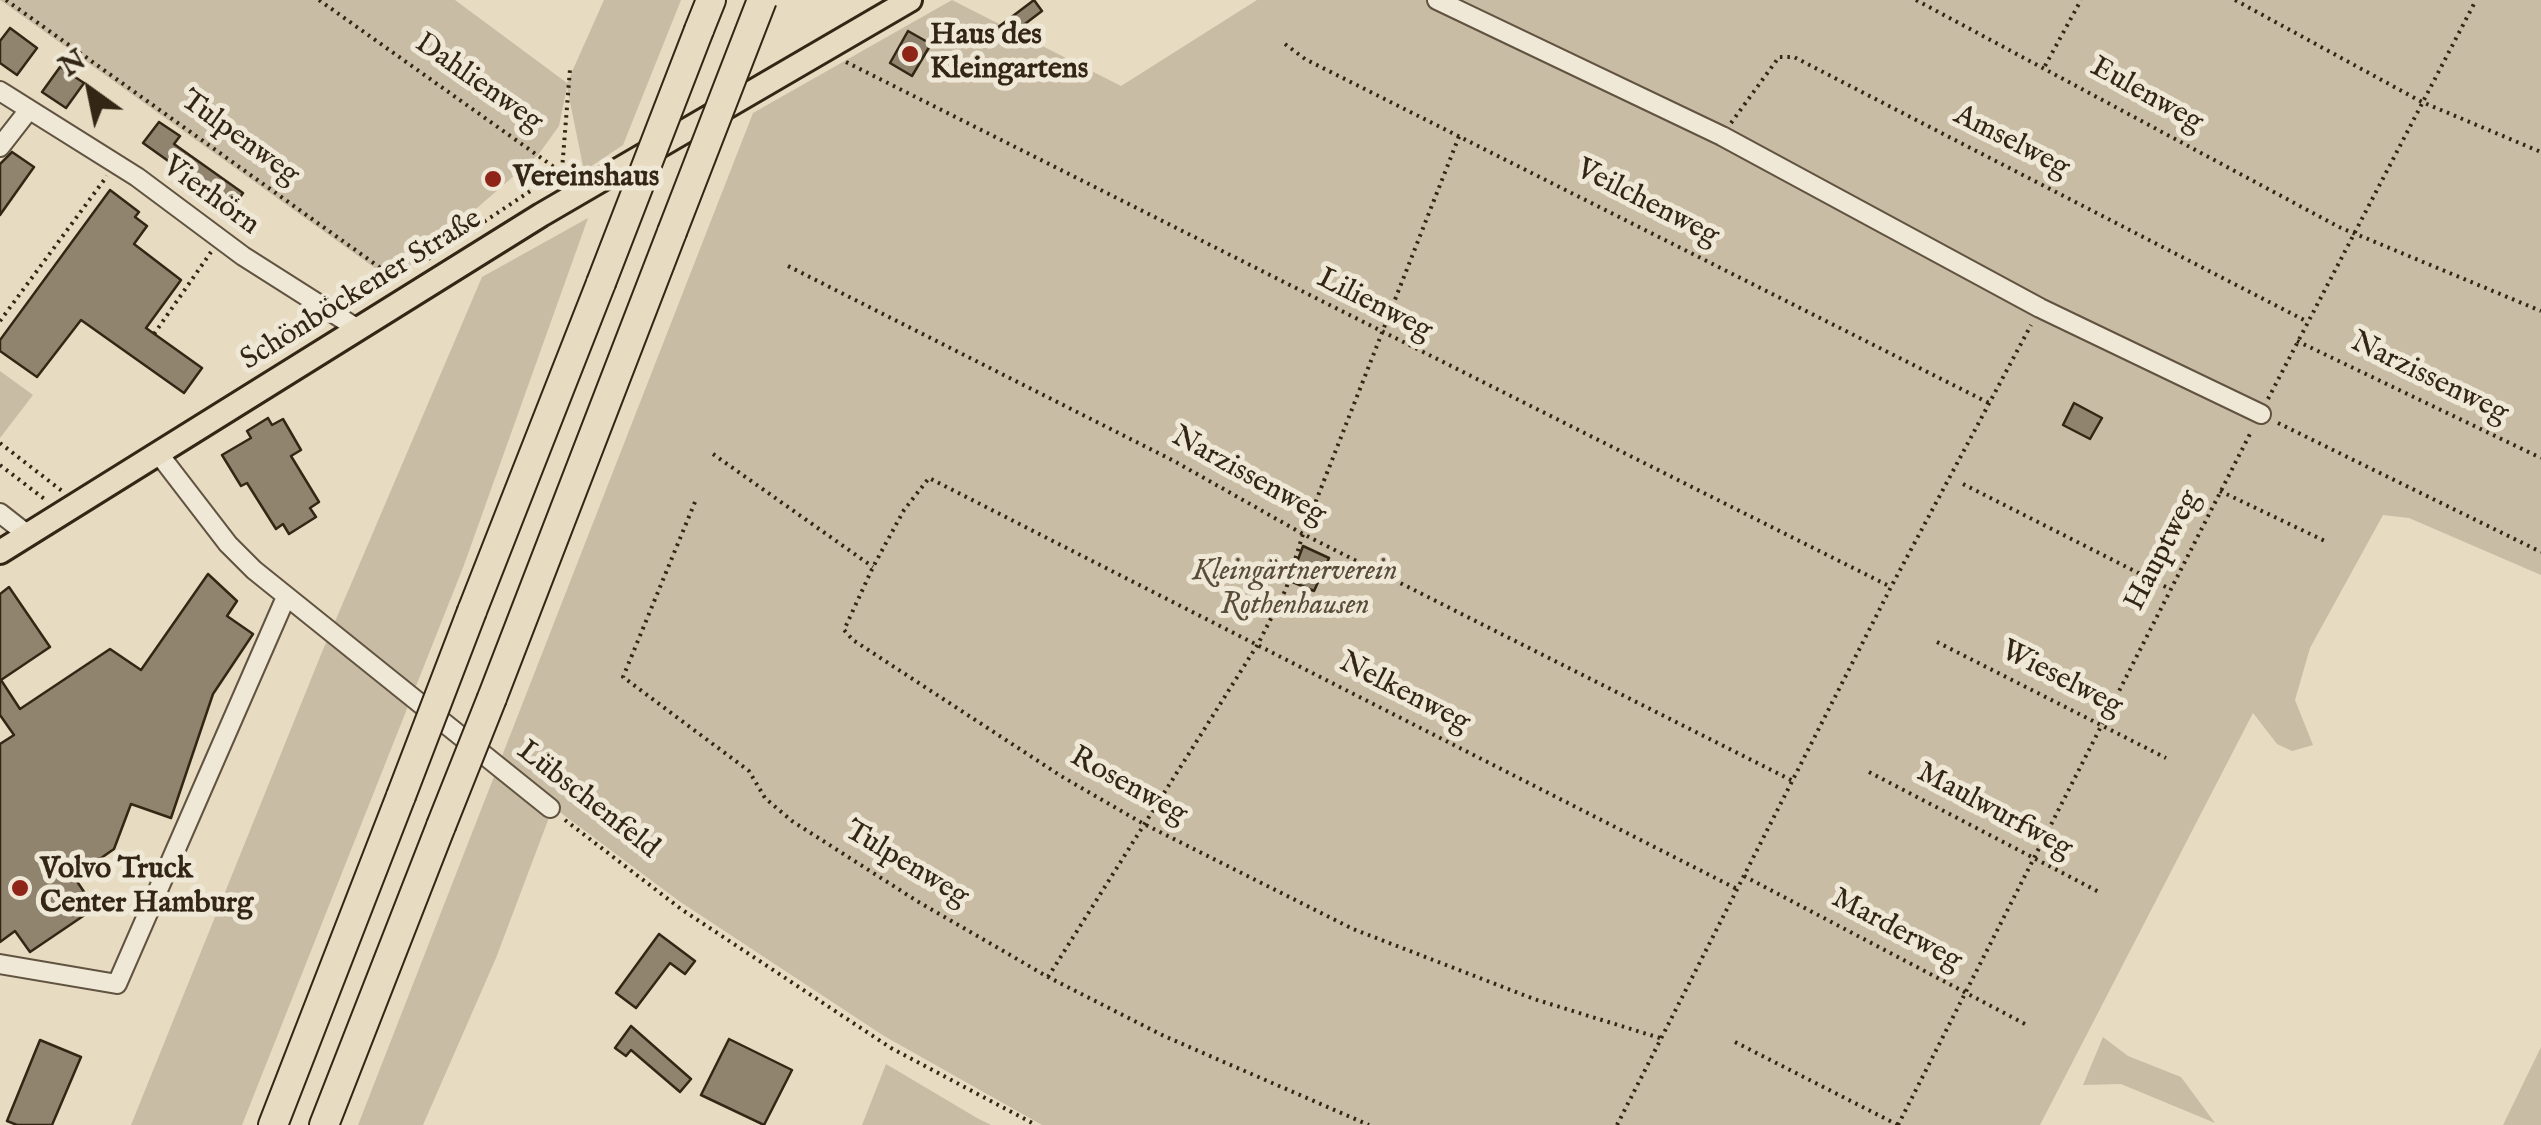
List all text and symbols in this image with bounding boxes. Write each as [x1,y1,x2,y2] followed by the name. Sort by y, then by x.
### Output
[930,19,1088,90] place label: Haus des Kleingartens
[407,27,549,141] street label: Dahlienweg
[40,40,140,140] north arrow
[54,43,93,86] text: N
[899,43,921,65] marker: Haus des Kleingartens
[2083,50,2209,142] street label: Eulenweg
[172,84,306,194] street label: Tulpenweg
[1947,99,2075,187] street label: Amselweg
[154,150,266,244] street label: Vierhörn
[1569,153,1725,255] street label: Veilchenweg
[513,161,659,197] place label: Vereinshaus
[482,168,504,190] marker: Vereinshaus
[235,202,489,380] street label: Schönböckener Straße
[1310,262,1438,350] street label: Lilienweg
[2344,325,2514,433] street label: Narzissenweg
[1164,420,1332,534] street label: Narzissenweg
[2118,485,2210,617] street label: Hauptweg
[1192,555,1398,626] park label: Kleingärtnerverein Rothenhausen
[1994,634,2128,726] street label: Wieselweg
[1333,646,1475,742] street label: Nelkenweg
[509,734,665,868] street label: Lübschenfeld
[1063,740,1193,834] street label: Rosenweg
[1910,756,2078,868] street label: Maulwurfweg
[837,814,975,916] street label: Tulpenweg
[40,853,253,924] place label: Volvo Truck Center Hamburg
[9,877,31,899] marker: Volvo Truck Center Hamburg
[1825,882,1967,980] street label: Marderweg

